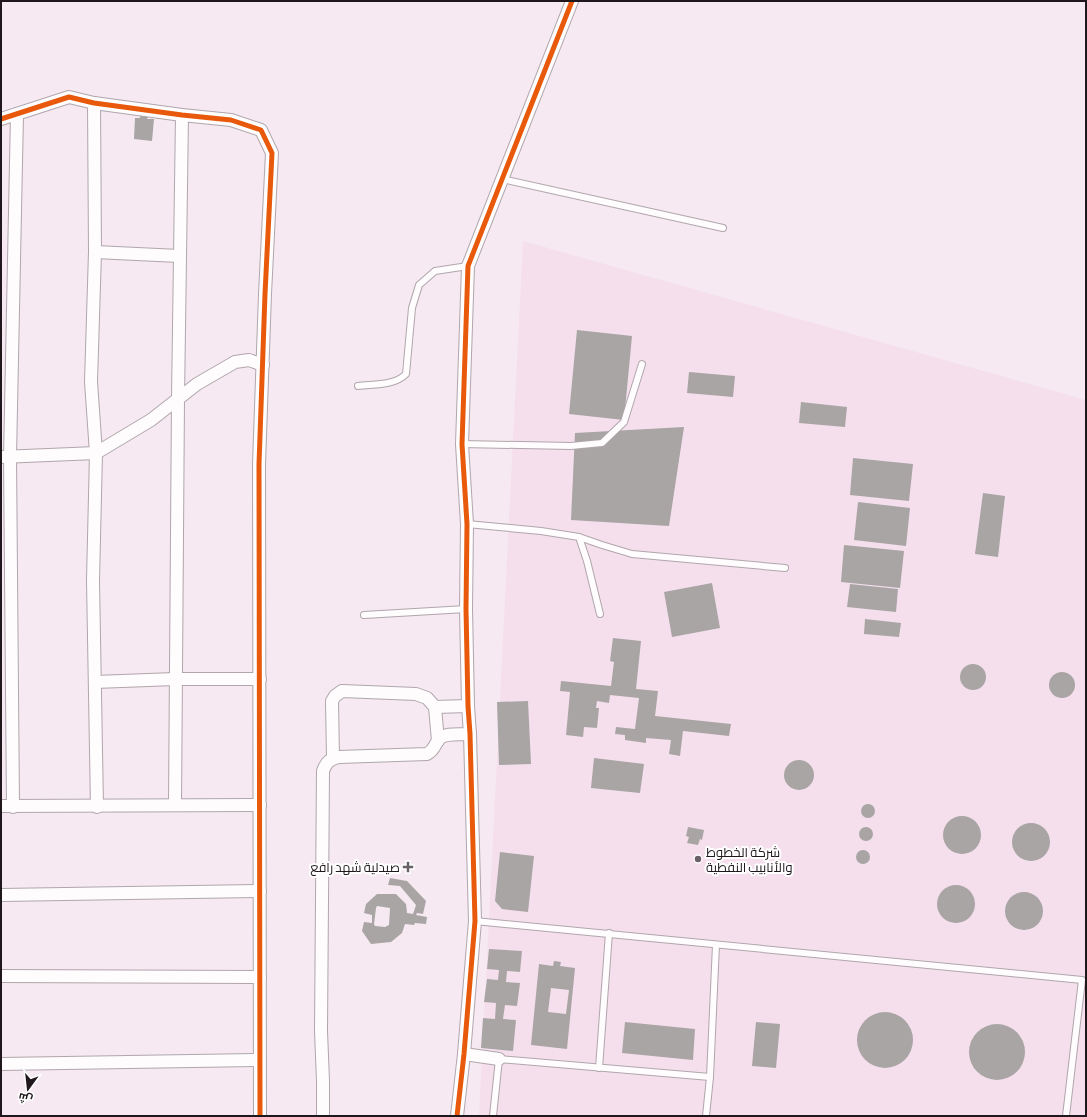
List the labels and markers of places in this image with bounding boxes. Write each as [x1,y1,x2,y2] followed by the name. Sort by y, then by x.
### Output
[706,845,793,876] place label: شركة الخطوط والأنابيب النفطية
[693,854,703,864] marker: شركة الخطوط والأنابيب النفطية
[310,860,400,876] place label: صيدلية شهد رافع
[403,862,413,872] marker: صيدلية شهد رافع

